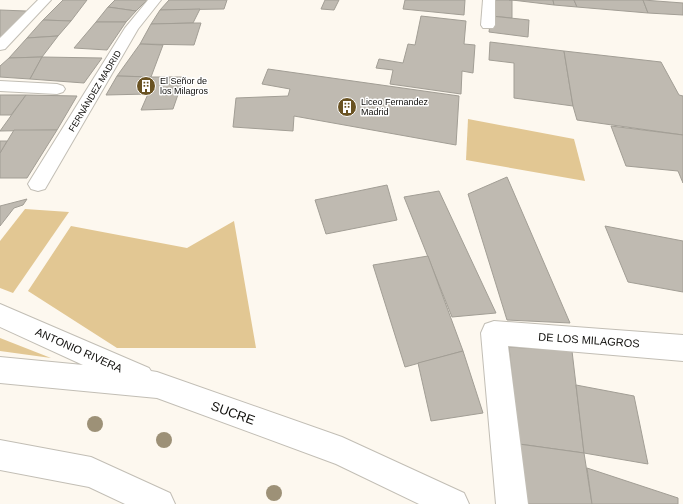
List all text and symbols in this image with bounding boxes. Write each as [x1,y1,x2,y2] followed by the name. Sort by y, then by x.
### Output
[67,48,123,133] street label: FERNÁNDEZ MADRID
[135,75,157,97] building icon: El Señor de los Milagros
[160,76,209,96] place label: El Señor de los Milagros
[336,96,358,118] building icon: Liceo Fernandez Madrid
[361,97,429,117] place label: Liceo Fernandez Madrid
[34,325,125,375] street label: ANTONIO RIVERA
[538,330,640,350] street label: DE LOS MILAGROS
[209,398,257,428] street label: SUCRE

